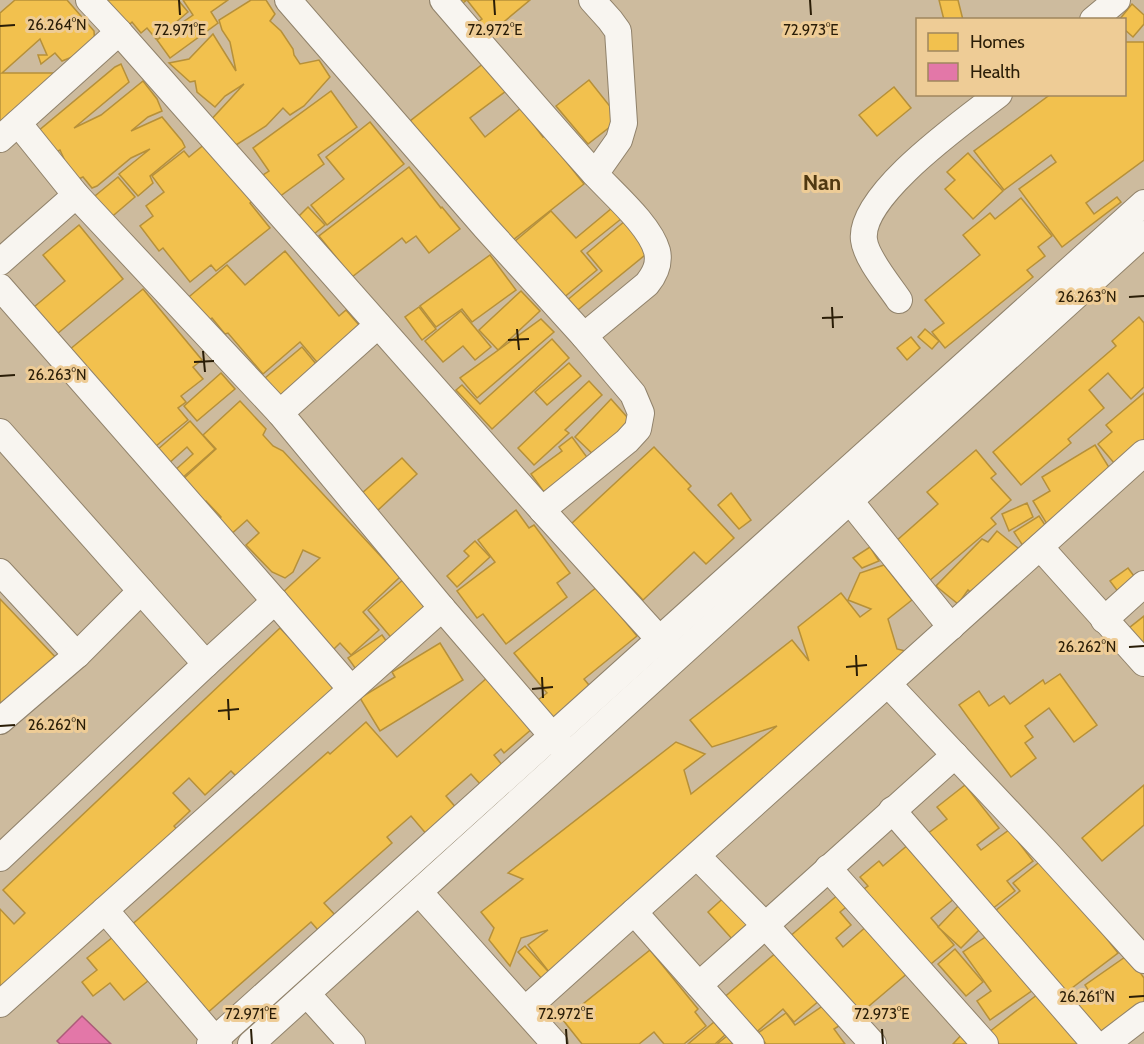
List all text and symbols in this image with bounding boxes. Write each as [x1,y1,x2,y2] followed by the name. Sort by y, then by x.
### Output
[27,16,87,34] text: 26.264°N
[916,18,1126,96] legend
[154,21,206,39] text: 72.971°E
[467,21,523,39] text: 72.972°E
[783,21,839,39] text: 72.973°E
[970,31,1025,53] text: Homes
[970,61,1020,83] text: Health
[803,169,841,196] district label: Nan
[1058,288,1116,306] text: 26.263°N
[28,366,86,384] text: 26.263°N
[1058,638,1116,656] text: 26.262°N
[28,716,86,734] text: 26.262°N
[1059,988,1115,1006] text: 26.261°N
[225,1005,277,1023] text: 72.971°E
[538,1005,594,1023] text: 72.972°E
[854,1005,910,1023] text: 72.973°E

